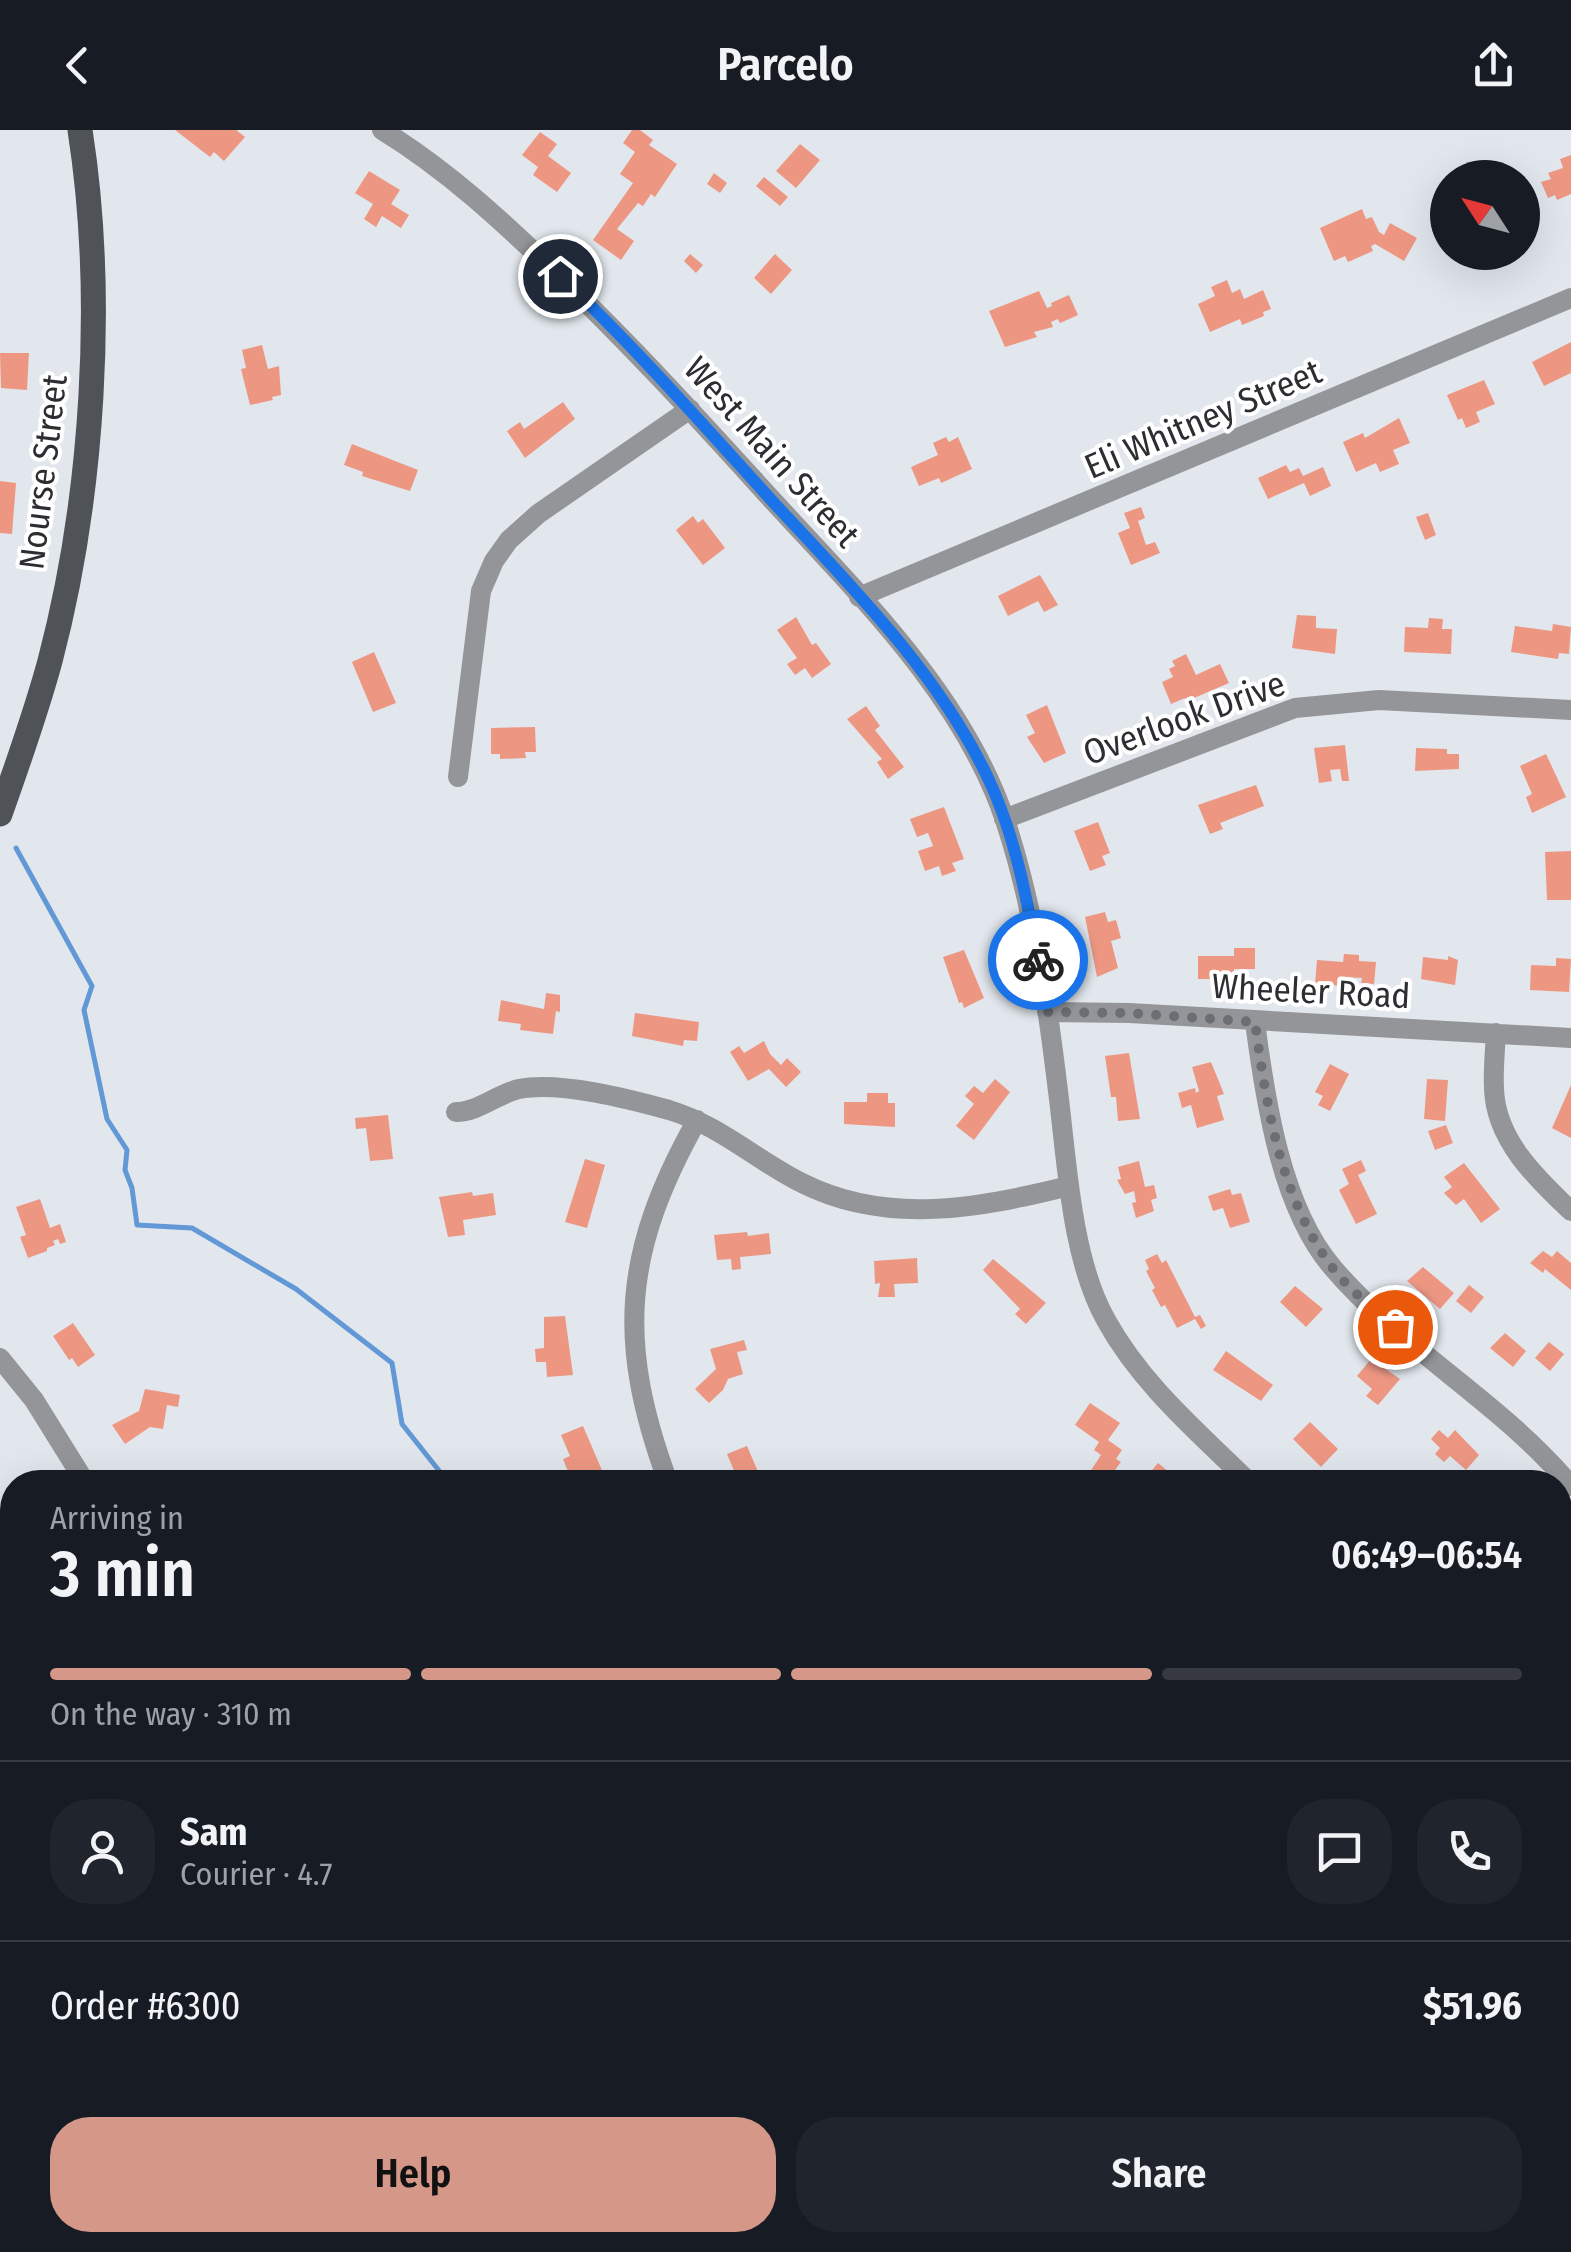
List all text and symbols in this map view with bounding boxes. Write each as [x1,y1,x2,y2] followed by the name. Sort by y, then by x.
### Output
[50,38,105,93] icon: back
[717,38,854,92] text: Parcelo
[1466,38,1521,93] icon: share
[1430,160,1540,270] north arrow
[1430,160,1540,270] map controls
[518,234,603,319] pin
[533,249,588,304] icon: home
[676,348,869,556] street label: West Main Street
[1078,350,1328,488] street label: Eli Whitney Street
[10,372,76,572] street label: Nourse Street
[1077,662,1291,774] street label: Overlook Drive
[988,910,1088,1010] courier
[1011,933,1066,988] icon: bike
[1211,965,1411,1017] street label: Wheeler Road
[1353,1285,1438,1370] pin
[1368,1300,1423,1355] icon: bag
[50,1499,184,1537] text: Arriving in
[1331,1532,1522,1578] text: 06:49–06:54
[50,1535,195,1613] text: 3 min
[50,1695,292,1733] text: On the way · 310 m
[50,1799,155,1904] button: person
[1287,1799,1392,1904] button: chat
[1417,1799,1522,1904] button: phone
[180,1809,248,1855] text: Sam
[180,1855,332,1893] text: Courier · 4.7
[50,1983,241,2029] text: Order #6300
[1423,1983,1522,2029] text: $51.96
[50,2117,776,2232] button: Help
[796,2117,1522,2232] button: Share

